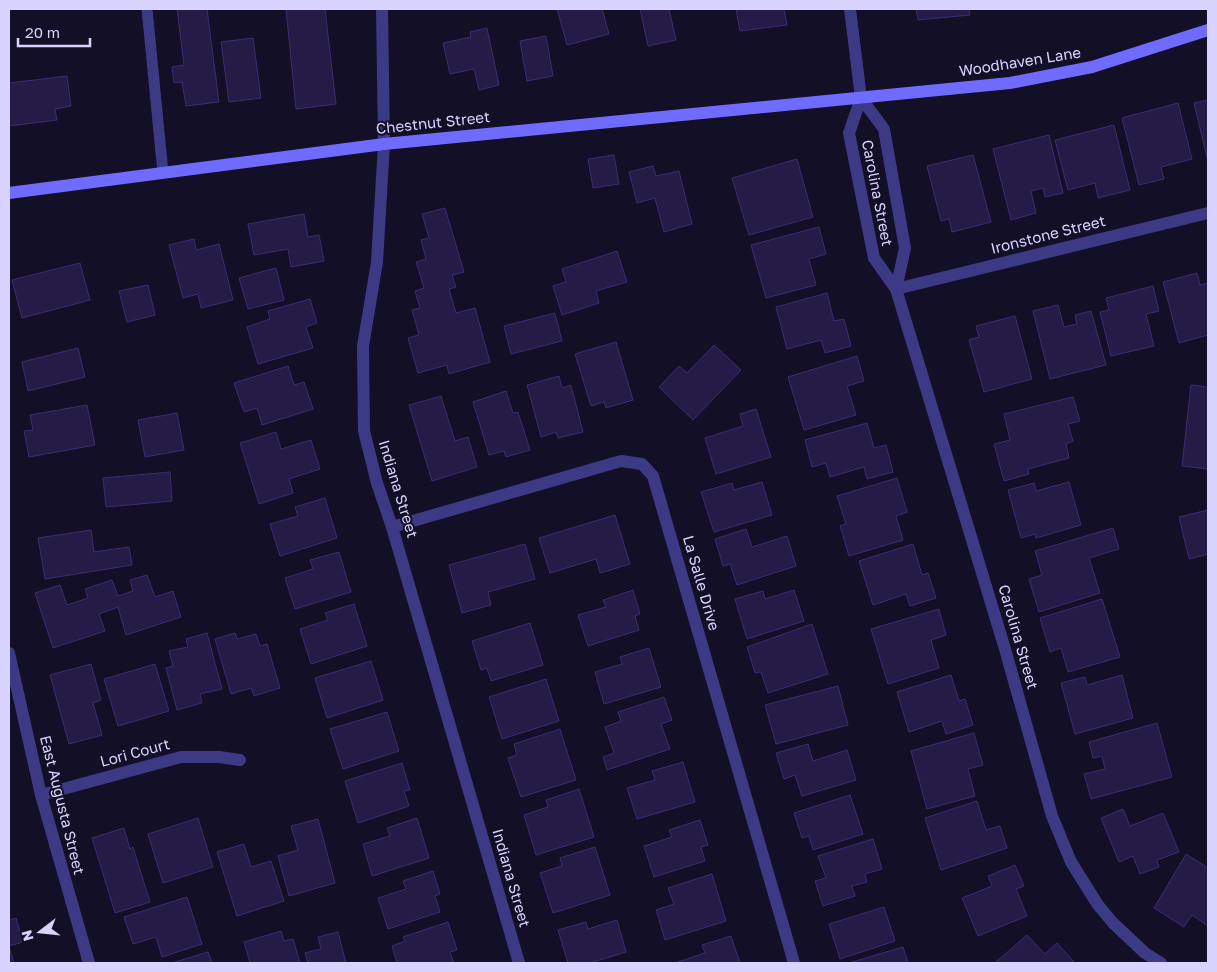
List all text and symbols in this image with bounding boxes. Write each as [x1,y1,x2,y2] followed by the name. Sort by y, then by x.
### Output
[18,15,90,47] scale bar
[25,23,60,41] text: 20 m
[958,42,1082,80] street label: Woodhaven Lane
[375,107,491,137] street label: Chestnut Street
[859,138,897,248] street label: Carolina Street
[988,211,1107,257] street label: Ironstone Street
[376,438,422,540] street label: Indiana Street
[680,533,724,633] street label: La Salle Drive
[995,582,1043,691] street label: Carolina Street
[37,733,89,876] street label: East Augusta Street
[98,734,172,770] street label: Lori Court
[489,826,535,929] street label: Indiana Street
[15,907,65,957] north arrow
[17,928,37,943] text: N

